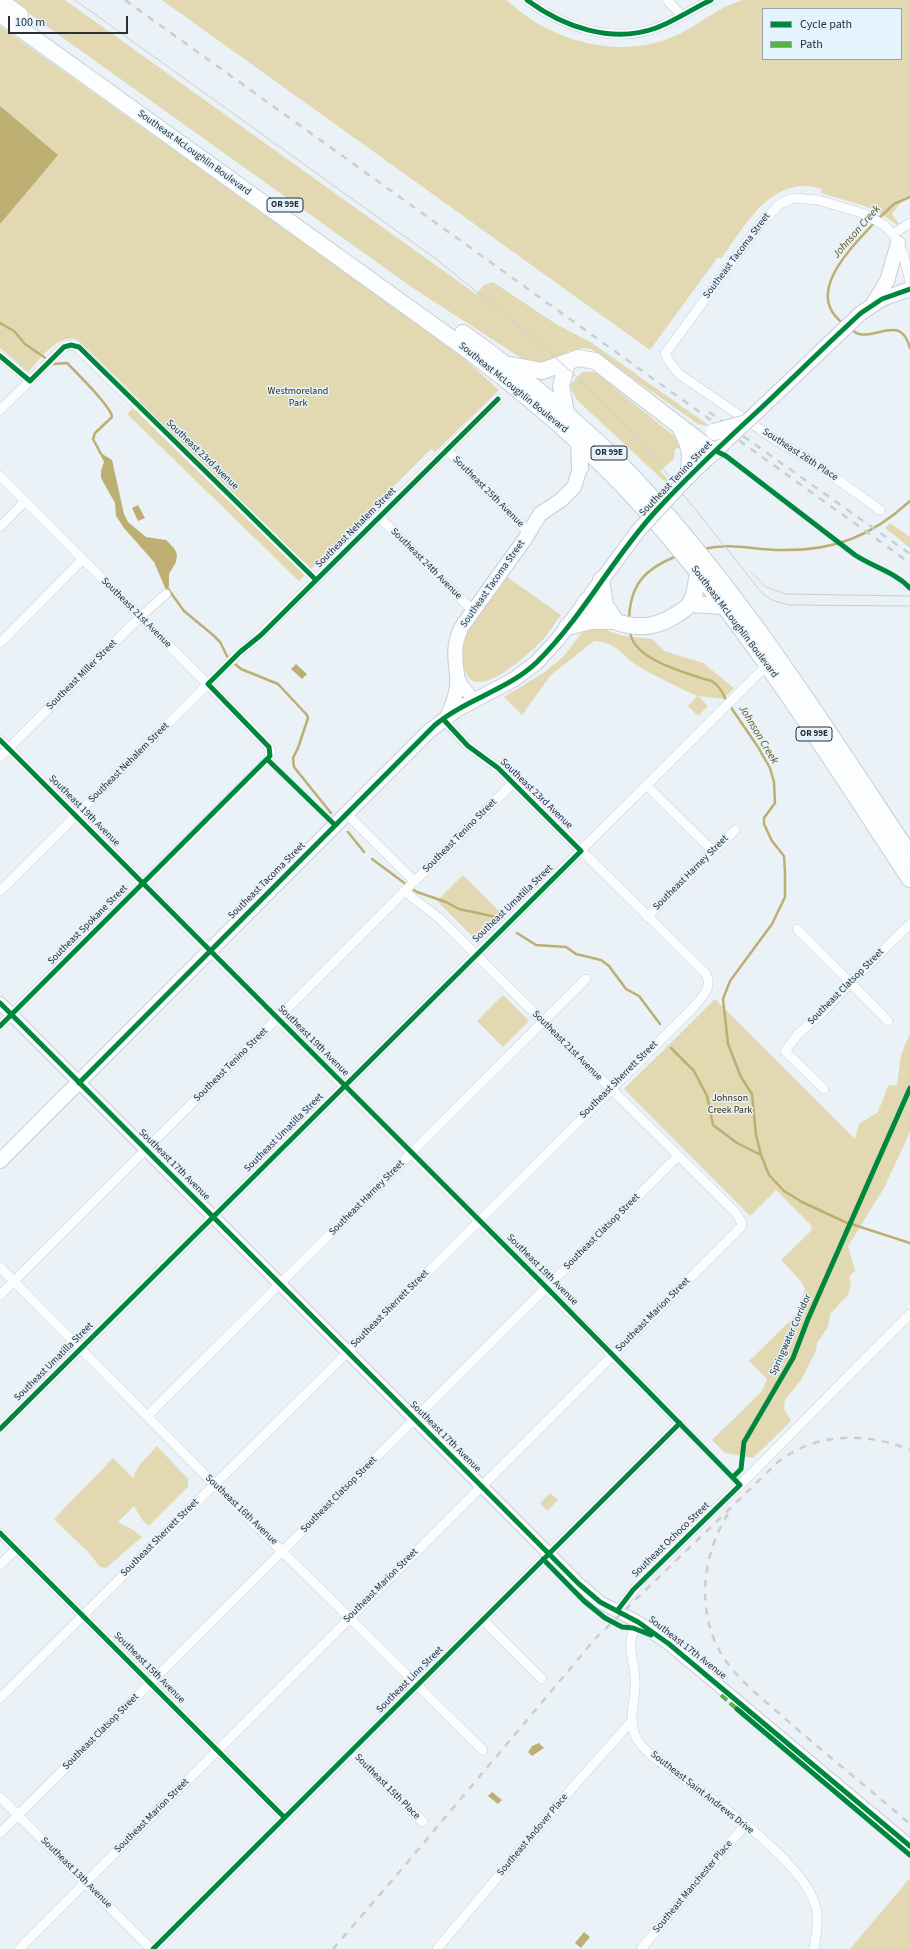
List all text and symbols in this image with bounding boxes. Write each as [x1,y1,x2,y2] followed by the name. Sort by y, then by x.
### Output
[10,8,130,34] scale bar
[762,8,902,60] legend
[15,14,45,31] text: 100 m
[800,16,852,33] text: Cycle path
[800,36,823,53] text: Path
[135,108,253,198] street label: Southeast McLoughlin Boulevard
[267,198,303,212] road number: OR 99E
[830,203,884,261] water label: Johnson Creek
[701,211,773,301] street label: Southeast Tacoma Street
[456,340,570,436] street label: Southeast McLoughlin Boulevard
[268,386,328,410] park label: Westmoreland Park
[163,417,241,493] street label: Southeast 23rd Avenue
[760,426,840,484] street label: Southeast 26th Place
[637,439,715,519] street label: Southeast Tenino Street
[591,446,627,460] road number: OR 99E
[450,454,526,530] street label: Southeast 25th Avenue
[313,485,399,571] street label: Southeast Nehalem Street
[388,526,464,602] street label: Southeast 24th Avenue
[458,538,528,630] street label: Southeast Tacoma Street
[688,564,780,680] street label: Southeast McLoughlin Boulevard
[98,575,174,651] street label: Southeast 21st Avenue
[44,637,120,713] street label: Southeast Miller Street
[735,703,781,767] water label: Johnson Creek
[86,720,172,806] street label: Southeast Nehalem Street
[796,727,832,741] road number: OR 99E
[497,756,575,832] street label: Southeast 23rd Avenue
[46,773,122,849] street label: Southeast 19th Avenue
[420,796,500,876] street label: Southeast Tenino Street
[651,833,731,913] street label: Southeast Harney Street
[226,840,308,922] street label: Southeast Tacoma Street
[470,863,556,945] street label: Southeast Umatilla Street
[46,883,130,967] street label: Southeast Spokane Street
[805,946,887,1028] street label: Southeast Clatsop Street
[275,1003,351,1079] street label: Southeast 19th Avenue
[529,1008,605,1084] street label: Southeast 21st Avenue
[191,1025,271,1105] street label: Southeast Tenino Street
[578,1039,660,1121] street label: Southeast Sherrett Street
[242,1091,326,1175] street label: Southeast Umatilla Street
[708,1093,752,1116] park label: Johnson Creek Park
[136,1127,212,1203] street label: Southeast 17th Avenue
[327,1158,407,1238] street label: Southeast Harney Street
[561,1191,643,1273] street label: Southeast Clatsop Street
[504,1232,580,1308] street label: Southeast 19th Avenue
[349,1268,431,1350] street label: Southeast Sherrett Street
[613,1275,693,1355] street label: Southeast Marion Street
[768,1292,814,1378] street label: Springwater Corridor
[12,1320,96,1404] street label: Southeast Umatilla Street
[407,1399,483,1475] street label: Southeast 17th Avenue
[298,1454,380,1536] street label: Southeast Clatsop Street
[202,1472,280,1548] street label: Southeast 16th Avenue
[119,1497,201,1579] street label: Southeast Sherrett Street
[630,1500,712,1580] street label: Southeast Ochoco Street
[341,1546,421,1626] street label: Southeast Marion Street
[646,1614,728,1682] street label: Southeast 17th Avenue
[111,1630,187,1706] street label: Southeast 15th Avenue
[374,1644,446,1716] street label: Southeast Linn Street
[60,1691,142,1773] street label: Southeast Clatsop Street
[648,1749,756,1837] street label: Southeast Saint Andrews Drive
[352,1752,422,1822] street label: Southeast 15th Place
[112,1776,192,1856] street label: Southeast Marion Street
[495,1791,571,1879] street label: Southeast Andover Place
[38,1835,114,1911] street label: Southeast 13th Avenue
[651,1838,735,1936] street label: Southeast Manchester Place

